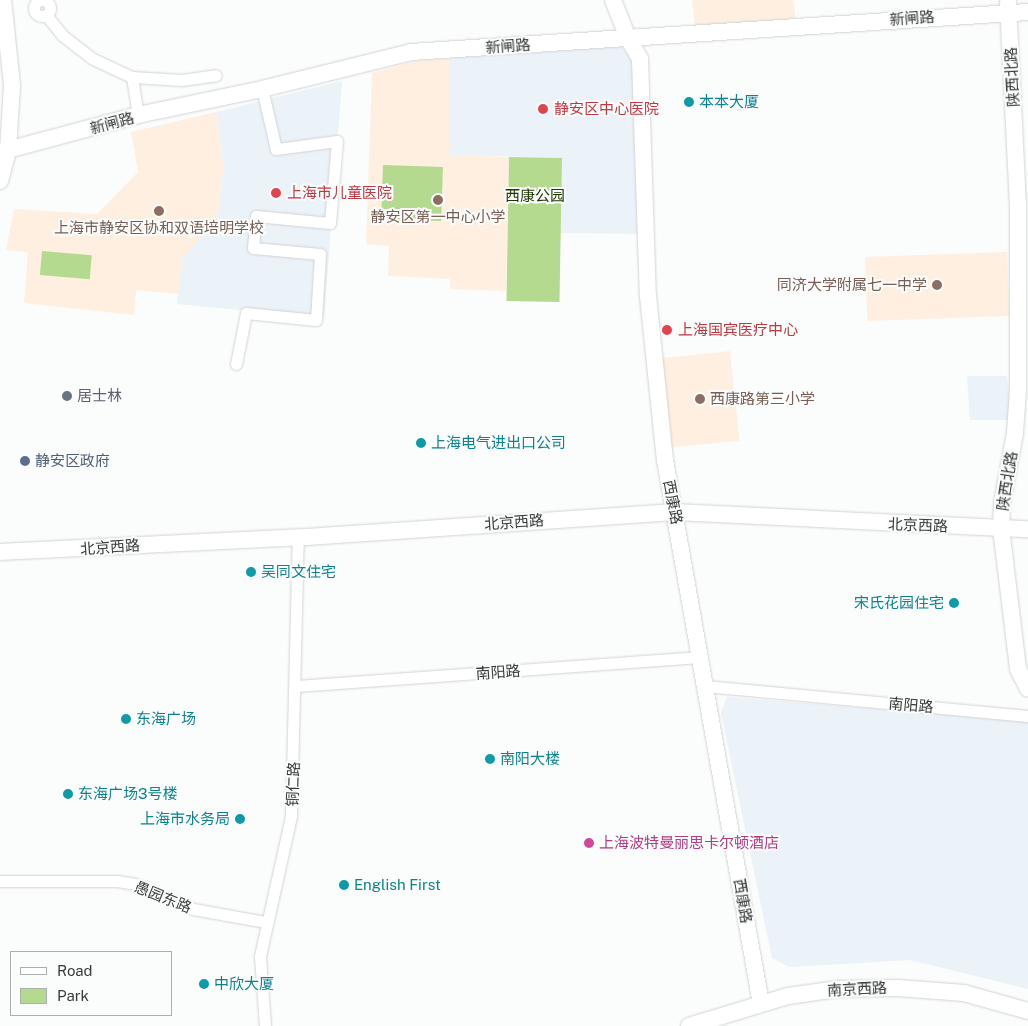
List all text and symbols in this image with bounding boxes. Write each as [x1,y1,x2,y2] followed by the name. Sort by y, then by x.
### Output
[889,7,935,29] street label: 新闸路
[485,35,531,57] street label: 新闸路
[1001,47,1023,107] street label: 陕西北路
[699,93,759,111] place label: 本本大厦
[683,96,695,108] marker: 本本大厦
[554,100,659,118] place label: 静安区中心医院
[536,102,550,116] marker: 静安区中心医院
[88,108,136,138] street label: 新闸路
[287,184,392,202] place label: 上海市儿童医院
[269,186,283,200] marker: 上海市儿童医院
[505,187,565,205] park label: 西康公园
[432,194,444,206] marker: 静安区第一中心小学
[153,205,165,217] marker: 上海市静安区协和双语培明学校
[371,208,505,226] place label: 静安区第一中心小学
[54,219,264,237] place label: 上海市静安区协和双语培明学校
[777,276,927,294] place label: 同济大学附属七一中学
[931,279,943,291] marker: 同济大学附属七一中学
[678,321,798,339] place label: 上海国宾医疗中心
[660,323,674,337] marker: 上海国宾医疗中心
[77,387,122,405] place label: 居士林
[61,390,73,402] marker: 居士林
[710,390,815,408] place label: 西康路第三小学
[694,393,706,405] marker: 西康路第三小学
[431,434,566,452] place label: 上海电气进出口公司
[415,437,427,449] marker: 上海电气进出口公司
[993,450,1021,512] street label: 陕西北路
[35,452,110,470] place label: 静安区政府
[19,455,31,467] marker: 静安区政府
[660,478,686,526] street label: 西康路
[483,511,545,533] street label: 北京西路
[888,515,948,535] street label: 北京西路
[79,536,141,558] street label: 北京西路
[261,563,336,581] place label: 吴同文住宅
[245,566,257,578] marker: 吴同文住宅
[854,594,944,612] place label: 宋氏花园住宅
[948,597,960,609] marker: 宋氏花园住宅
[475,661,521,683] street label: 南阳路
[888,694,934,716] street label: 南阳路
[136,710,196,728] place label: 东海广场
[120,713,132,725] marker: 东海广场
[500,750,560,768] place label: 南阳大楼
[484,753,496,765] marker: 南阳大楼
[283,761,303,807] street label: 铜仁路
[78,785,177,803] place label: 东海广场3号楼
[62,788,74,800] marker: 东海广场3号楼
[140,810,230,828] place label: 上海市水务局
[234,813,246,825] marker: 上海市水务局
[599,834,779,852] place label: 上海波特曼丽思卡尔顿酒店
[583,837,595,849] marker: 上海波特曼丽思卡尔顿酒店
[354,876,441,894] place label: English First
[132,877,194,917] street label: 愚园东路
[730,877,756,925] street label: 西康路
[338,879,350,891] marker: English First
[10,951,172,1016] legend
[57,962,93,979] text: Road
[214,975,274,993] place label: 中欣大厦
[198,978,210,990] marker: 中欣大厦
[827,978,887,1000] street label: 南京西路
[57,987,89,1004] text: Park

